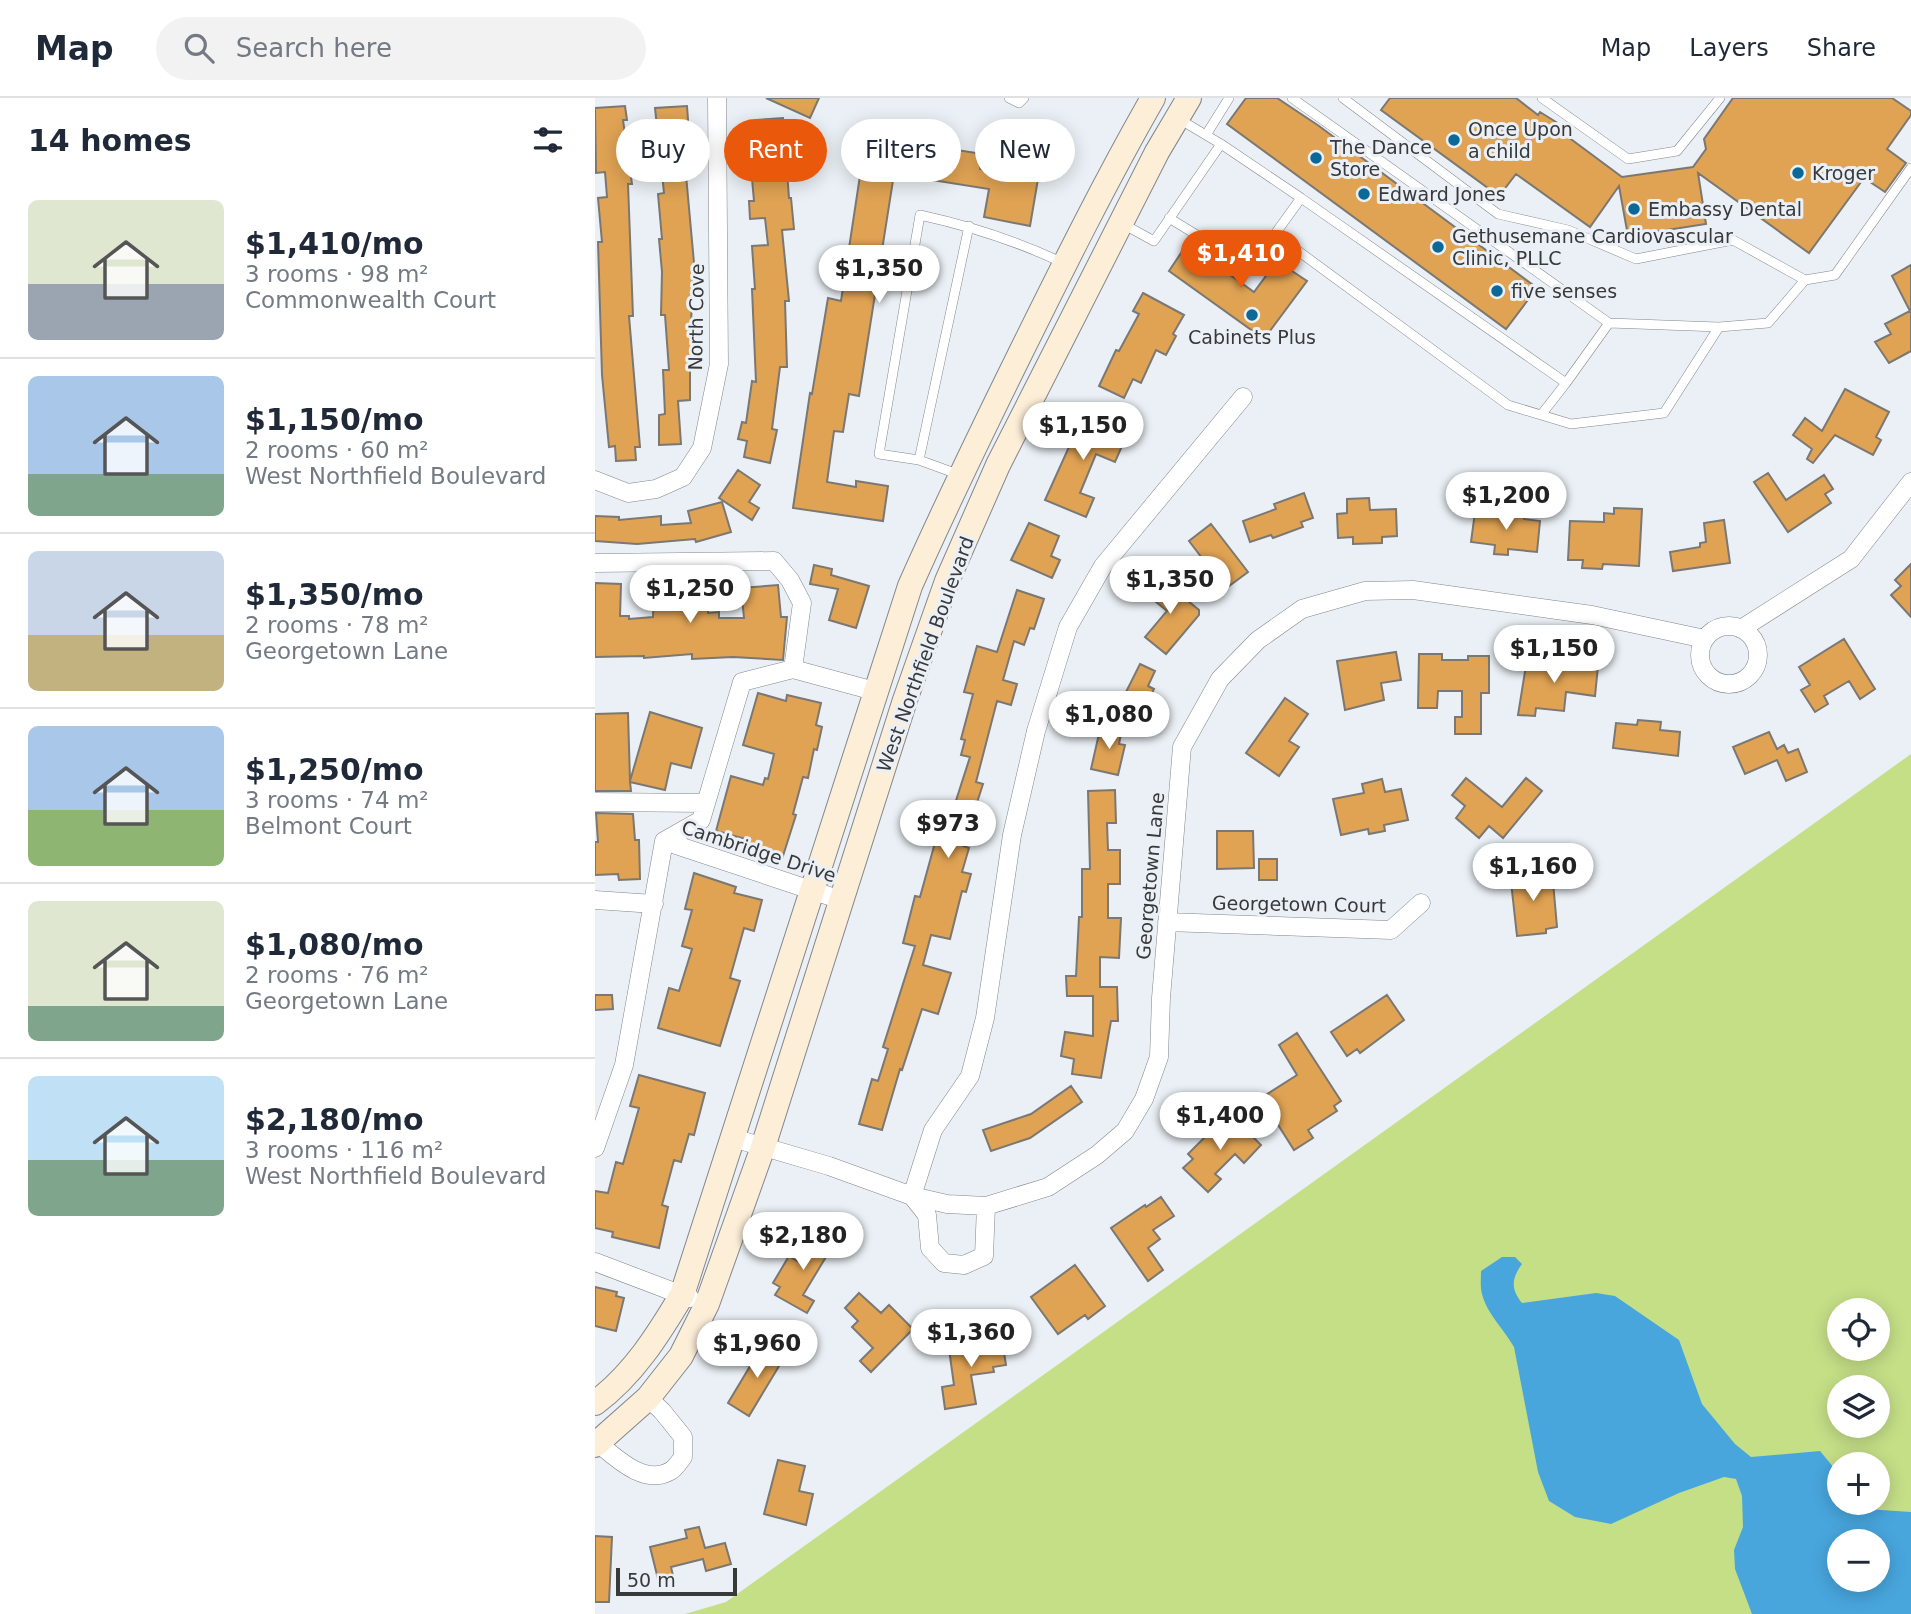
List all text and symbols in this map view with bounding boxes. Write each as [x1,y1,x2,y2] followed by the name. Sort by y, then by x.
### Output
[156,17,646,80] search box
[35,29,114,68] text: Map
[180,29,218,67] icon: search
[236,33,392,63] text: Search here
[1601,34,1651,62] text: Map
[1689,34,1769,62] text: Layers
[1807,34,1876,62] text: Share
[1468,118,1573,162] place label: Once Upon a child
[616,119,710,182] chip: Buy
[724,119,827,182] chip: Rent
[841,119,961,182] chip: Filters
[975,119,1075,182] chip: New
[529,121,567,159] icon: filters
[28,123,192,158] text: 14 homes
[1446,132,1462,148] marker: Once Upon a child
[1329,136,1432,180] place label: The Dance Store
[1308,150,1324,166] marker: The Dance Store
[1812,162,1875,184] place label: Kroger
[1790,165,1806,181] marker: Kroger
[1378,183,1506,205] place label: Edward Jones
[1356,186,1372,202] marker: Edward Jones
[1648,198,1802,220] place label: Embassy Dental
[1626,201,1642,217] marker: Embassy Dental
[1452,225,1733,269] place label: Gethusemane Cardiovascular Clinic, PLLC
[245,226,424,261] text: $1,410/mo
[84,228,168,312] icon: home
[1184,230,1298,290] pin: $1,410
[1430,239,1446,255] marker: Gethusemane Cardiovascular Clinic, PLLC
[1197,240,1285,266] text: $1,410
[822,246,936,305] pin: $1,350
[835,255,923,281] text: $1,350
[245,261,429,287] text: 3 rooms · 98 m²
[684,263,708,371] street label: North Cove
[1511,280,1617,302] place label: five senses
[1489,283,1505,299] marker: five senses
[245,287,496,313] text: Commonwealth Court
[1244,307,1260,323] marker: Cabinets Plus
[1188,326,1316,348] place label: Cabinets Plus
[245,402,424,437] text: $1,150/mo
[1026,402,1140,462] pin: $1,150
[84,404,168,488] icon: home
[1039,412,1127,438] text: $1,150
[245,437,429,463] text: 2 rooms · 60 m²
[245,463,546,489] text: West Northfield Boulevard
[1449,472,1563,532] pin: $1,200
[1462,482,1550,508] text: $1,200
[872,533,978,775] street label: West Northfield Boulevard
[1113,556,1227,616] pin: $1,350
[633,566,747,625] pin: $1,250
[1126,566,1214,592] text: $1,350
[646,575,734,601] text: $1,250
[245,577,424,612] text: $1,350/mo
[84,579,168,663] icon: home
[245,612,429,638] text: 2 rooms · 78 m²
[1497,626,1611,685] pin: $1,150
[1510,635,1598,661] text: $1,150
[245,638,448,664] text: Georgetown Lane
[1052,692,1166,751] pin: $1,080
[1065,701,1153,727] text: $1,080
[245,752,424,787] text: $1,250/mo
[84,754,168,838] icon: home
[245,787,429,813] text: 3 rooms · 74 m²
[1132,791,1168,961] street label: Georgetown Lane
[907,800,989,860] pin: $973
[916,810,980,836] text: $973
[245,813,412,839] text: Belmont Court
[679,816,839,886] street label: Cambridge Drive
[1476,844,1590,903] pin: $1,160
[1489,853,1577,879] text: $1,160
[1212,891,1386,917] street label: Georgetown Court
[245,927,424,962] text: $1,080/mo
[84,929,168,1013] icon: home
[245,962,429,988] text: 2 rooms · 76 m²
[245,988,448,1014] text: Georgetown Lane
[1163,1093,1277,1152] pin: $1,400
[245,1102,424,1137] text: $2,180/mo
[1176,1102,1264,1128] text: $1,400
[84,1104,168,1188] icon: home
[245,1137,443,1163] text: 3 rooms · 116 m²
[245,1163,546,1189] text: West Northfield Boulevard
[746,1212,860,1272] pin: $2,180
[759,1222,847,1248] text: $2,180
[1827,1298,1890,1592] map controls
[1827,1298,1890,1361] button: locate
[914,1310,1028,1369] pin: $1,360
[927,1319,1015,1345] text: $1,360
[700,1320,814,1380] pin: $1,960
[713,1330,801,1356] text: $1,960
[1827,1375,1890,1438] button: layers
[1827,1452,1890,1515] button: +
[1827,1529,1890,1592] button: −
[616,1565,737,1597] scale bar
[627,1569,676,1591] text: 50 m

